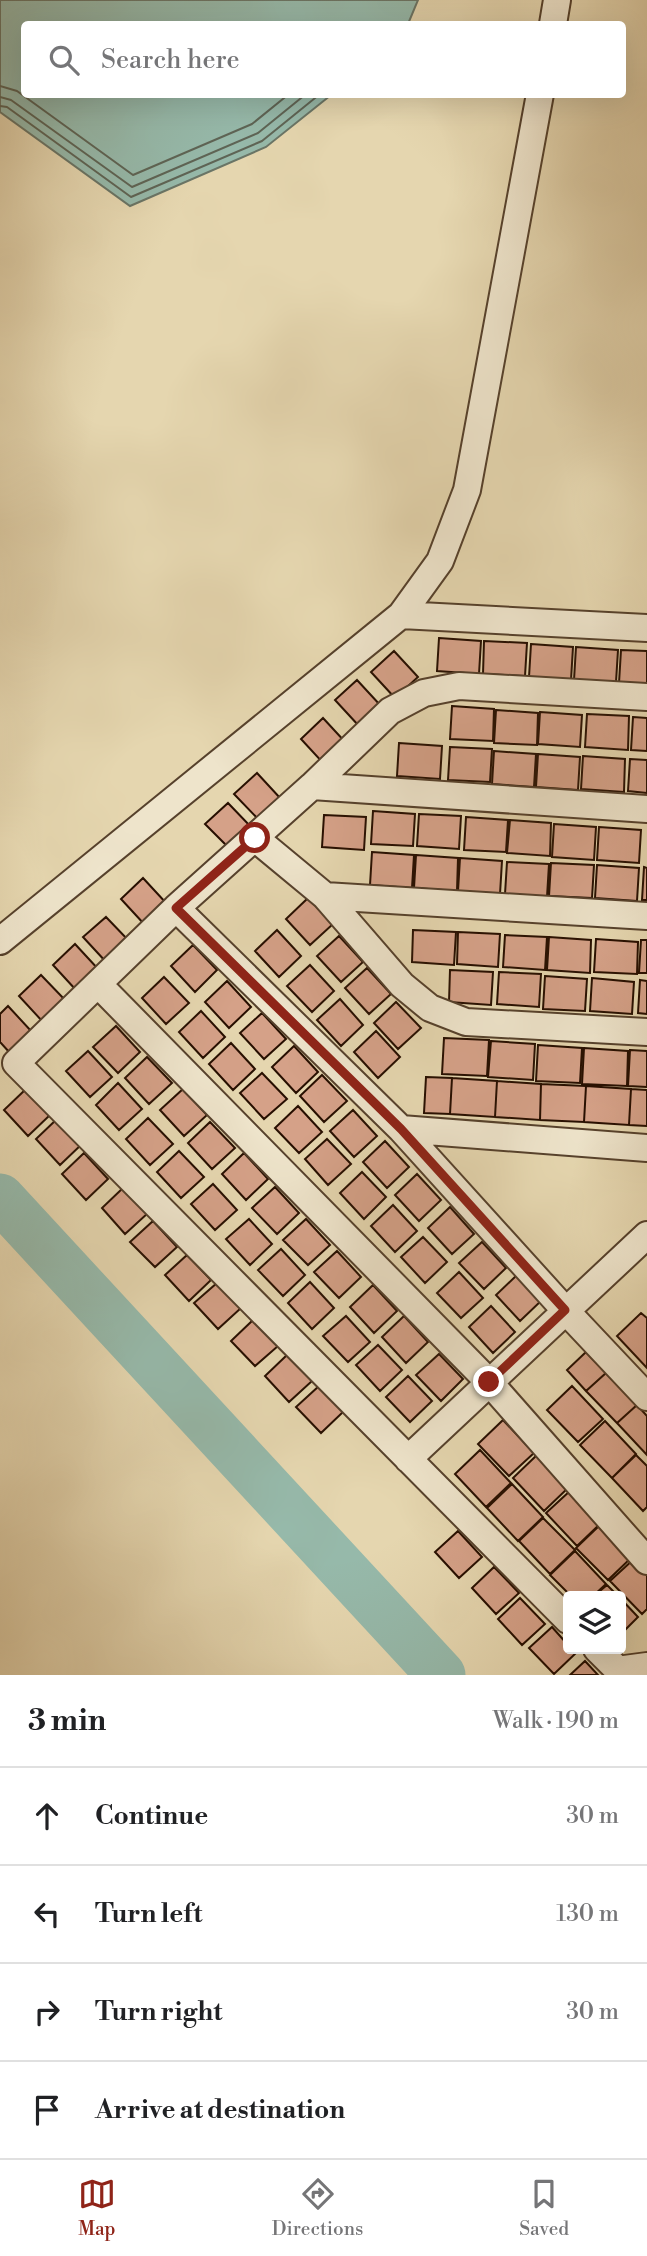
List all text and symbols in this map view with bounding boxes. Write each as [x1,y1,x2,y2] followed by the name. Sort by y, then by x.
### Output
[21,21,626,98] search box
[45,41,83,79] icon: search
[101,44,240,76] text: Search here
[239,822,270,853] route start
[473,1366,504,1397] route end
[563,1591,626,1654] map controls
[563,1591,626,1654] button: layers
[28,1702,106,1740] text: 3 min
[493,1707,619,1735] text: Walk · 190 m
[28,1797,66,1835] icon: ahead
[95,1800,208,1832] text: Continue
[566,1802,619,1830] text: 30 m
[28,1895,66,1933] icon: left
[95,1898,203,1930] text: Turn left
[556,1900,619,1928] text: 130 m
[28,1993,66,2031] icon: right
[95,1996,223,2028] text: Turn right
[566,1998,619,2026] text: 30 m
[28,2091,66,2129] icon: arrive
[95,2094,345,2126] text: Arrive at destination
[78,2175,116,2241] tab: Map
[272,2175,363,2241] tab: Directions
[519,2175,569,2241] tab: Saved

